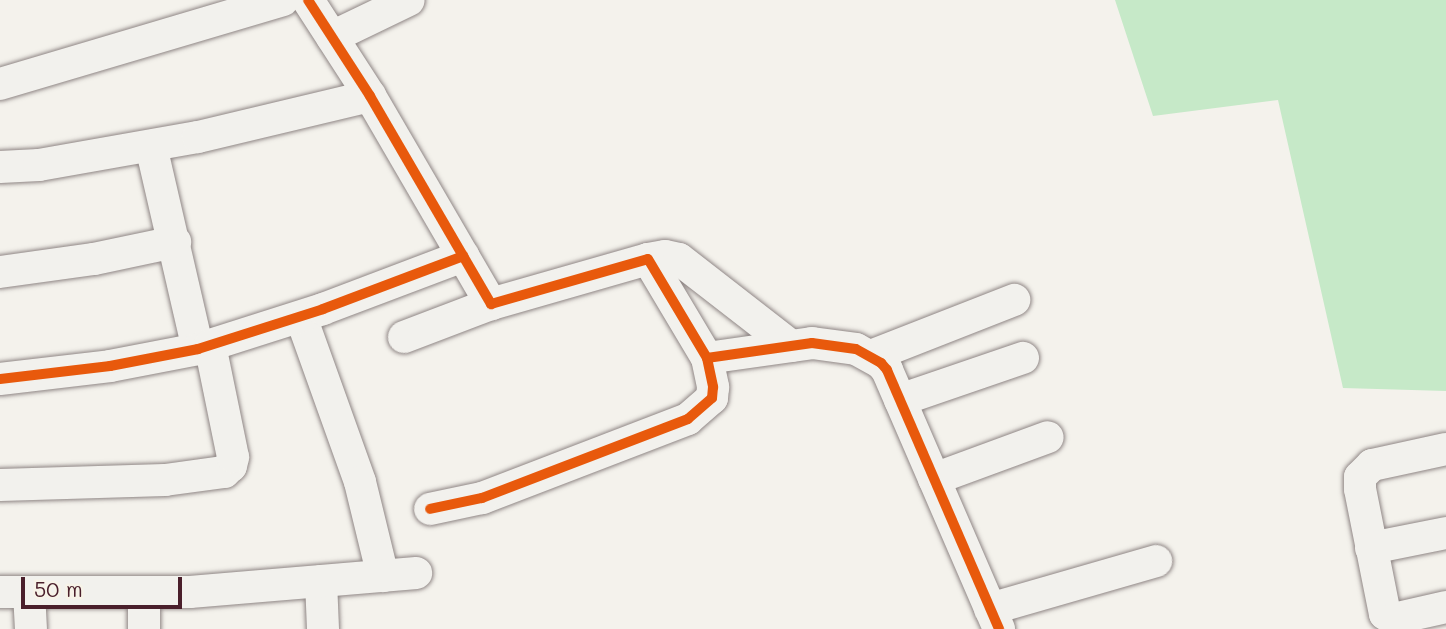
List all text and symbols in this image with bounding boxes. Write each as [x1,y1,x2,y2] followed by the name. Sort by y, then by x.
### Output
[24,562,186,606] scale bar
[34,575,83,602] text: 50 m

